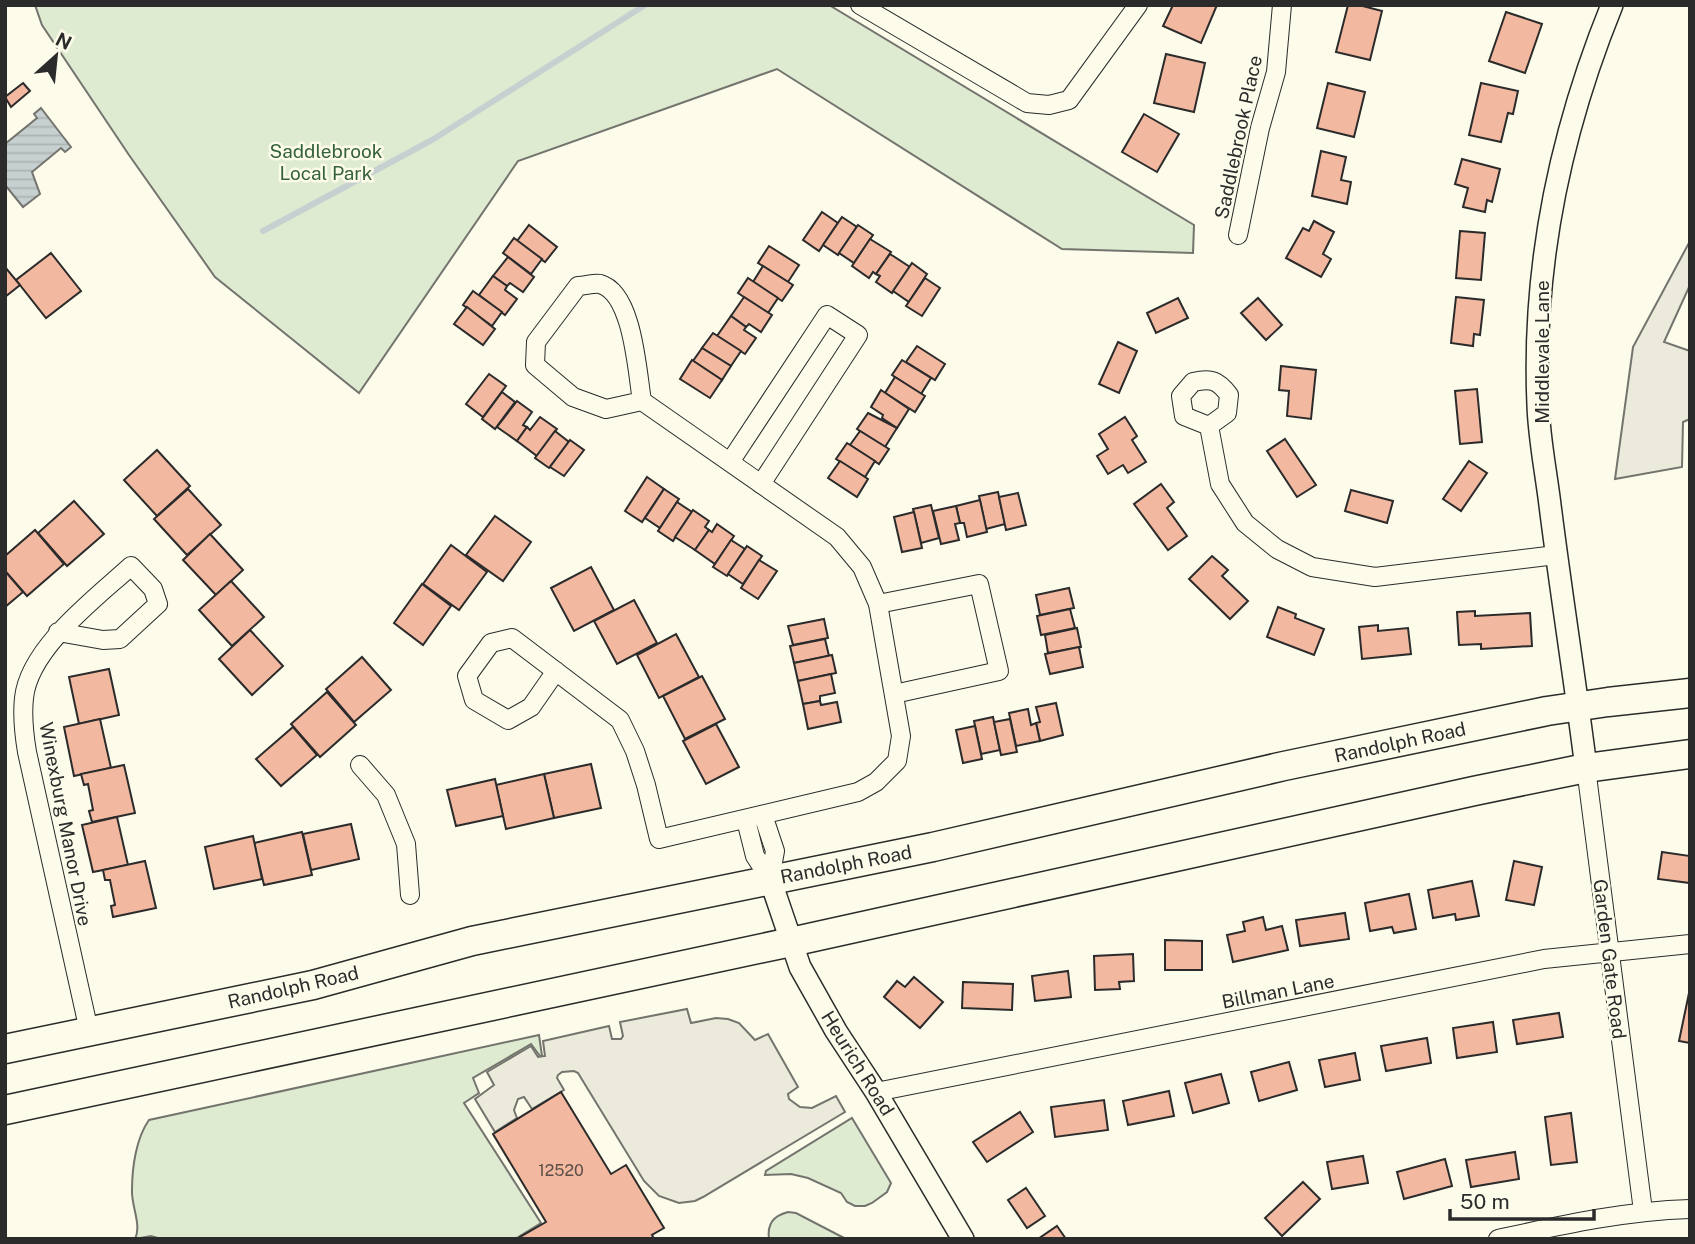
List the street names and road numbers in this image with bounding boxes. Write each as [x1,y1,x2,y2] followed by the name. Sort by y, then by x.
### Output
[1210,53,1266,221] street label: Saddlebrook Place
[1531,280,1553,424] street label: Middlevale Lane
[1332,717,1468,767] street label: Randolph Road
[35,720,97,928] street label: Winexburg Manor Drive
[778,840,914,888] street label: Randolph Road
[1589,878,1631,1040] street label: Garden Gate Road
[225,961,361,1013] street label: Randolph Road
[1220,969,1336,1013] street label: Billman Lane
[817,1007,899,1119] street label: Heurich Road

